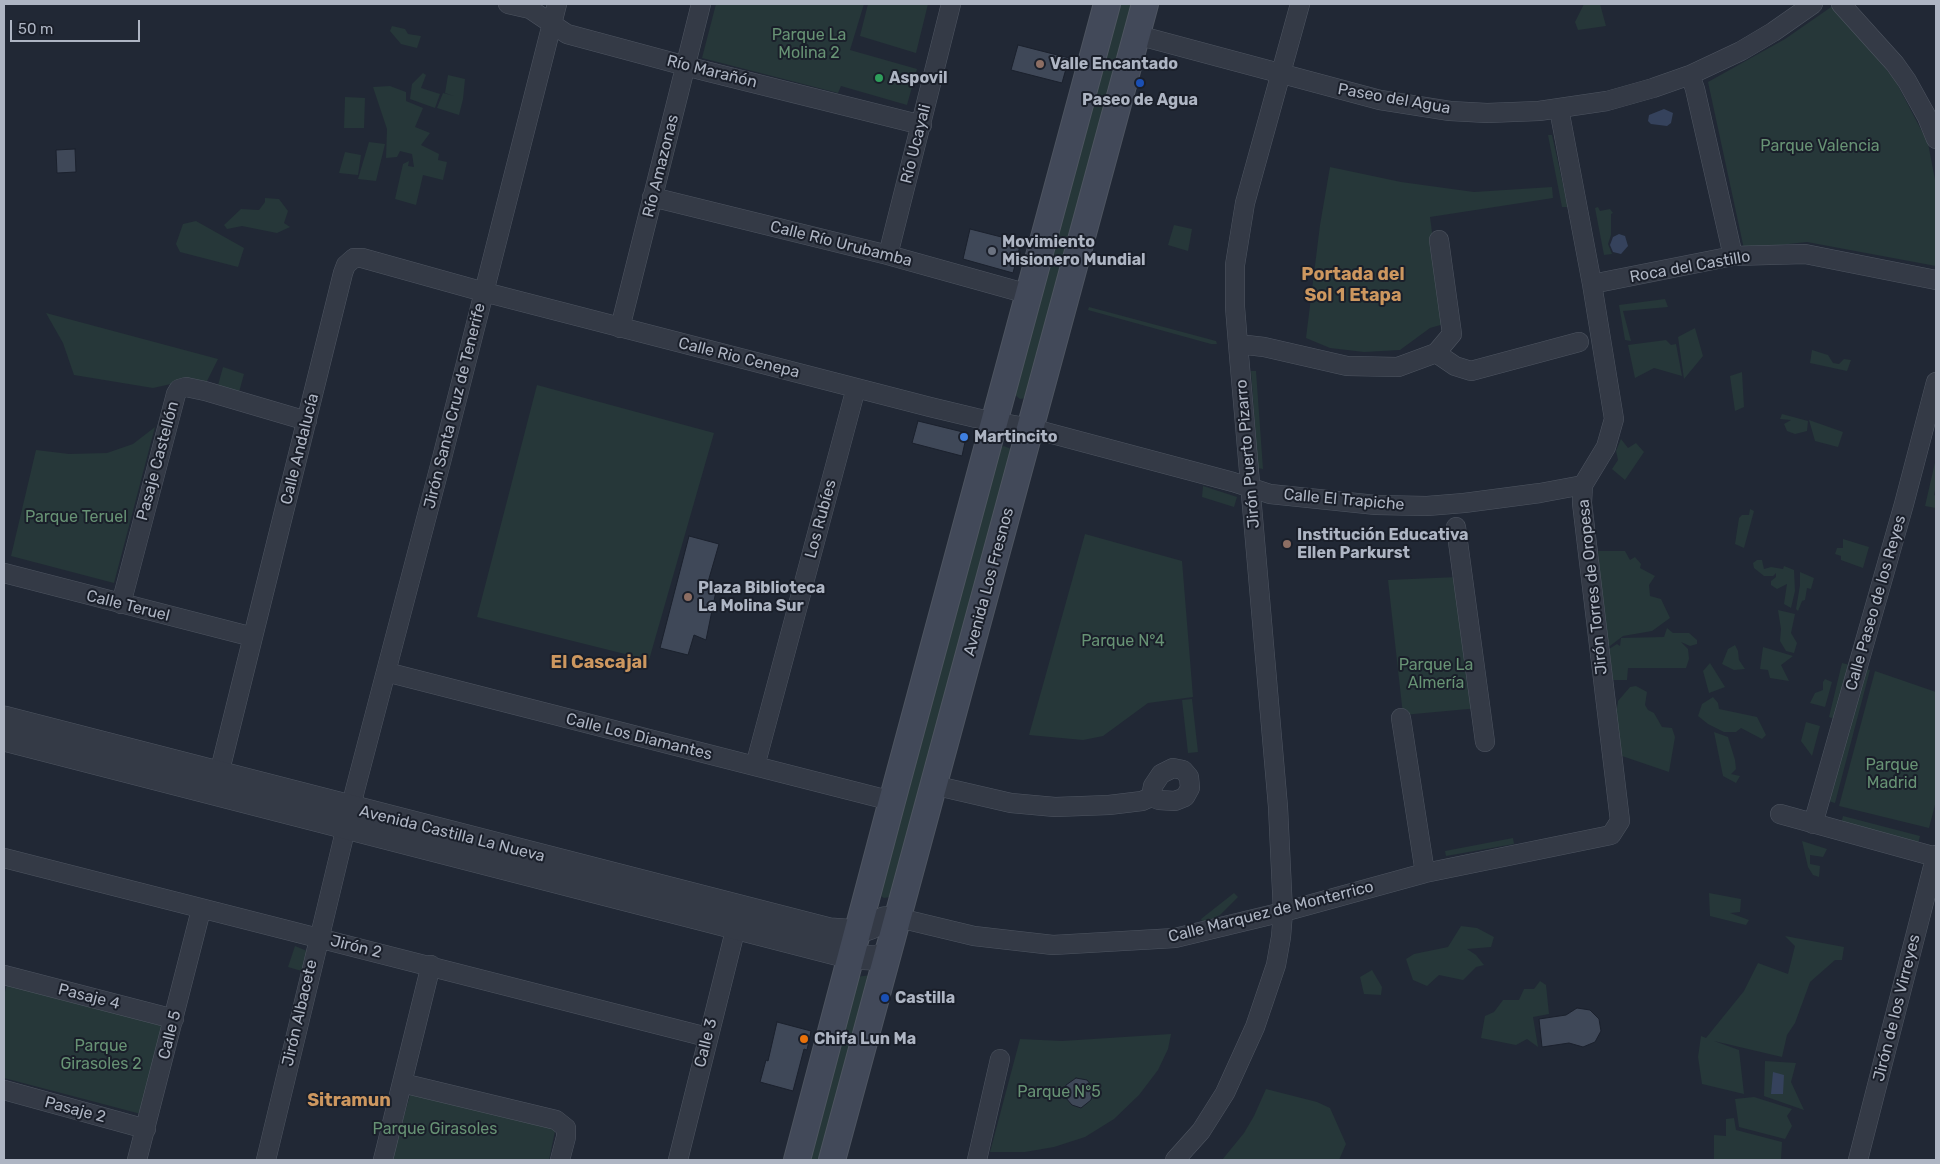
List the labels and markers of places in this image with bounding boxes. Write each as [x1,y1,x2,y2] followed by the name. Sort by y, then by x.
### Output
[1050,54,1178,74] place label: Valle Encantado
[1034,58,1046,70] marker: Valle Encantado
[889,68,948,88] place label: Aspovil
[873,72,885,84] marker: Aspovil
[1134,77,1146,89] marker: Paseo de Agua
[1082,90,1198,110] place label: Paseo de Agua
[1002,232,1146,270] place label: Movimiento Misionero Mundial
[986,245,998,257] marker: Movimiento Misionero Mundial
[974,427,1058,447] place label: Martincito
[958,431,970,443] marker: Martincito
[1297,525,1469,563] place label: Institución Educativa Ellen Parkurst
[1281,538,1293,550] marker: Institución Educativa Ellen Parkurst
[698,578,825,616] place label: Plaza Biblioteca La Molina Sur
[682,591,694,603] marker: Plaza Biblioteca La Molina Sur
[895,988,955,1008] place label: Castilla
[879,992,891,1004] marker: Castilla
[814,1029,916,1049] place label: Chifa Lun Ma
[798,1033,810,1045] marker: Chifa Lun Ma

